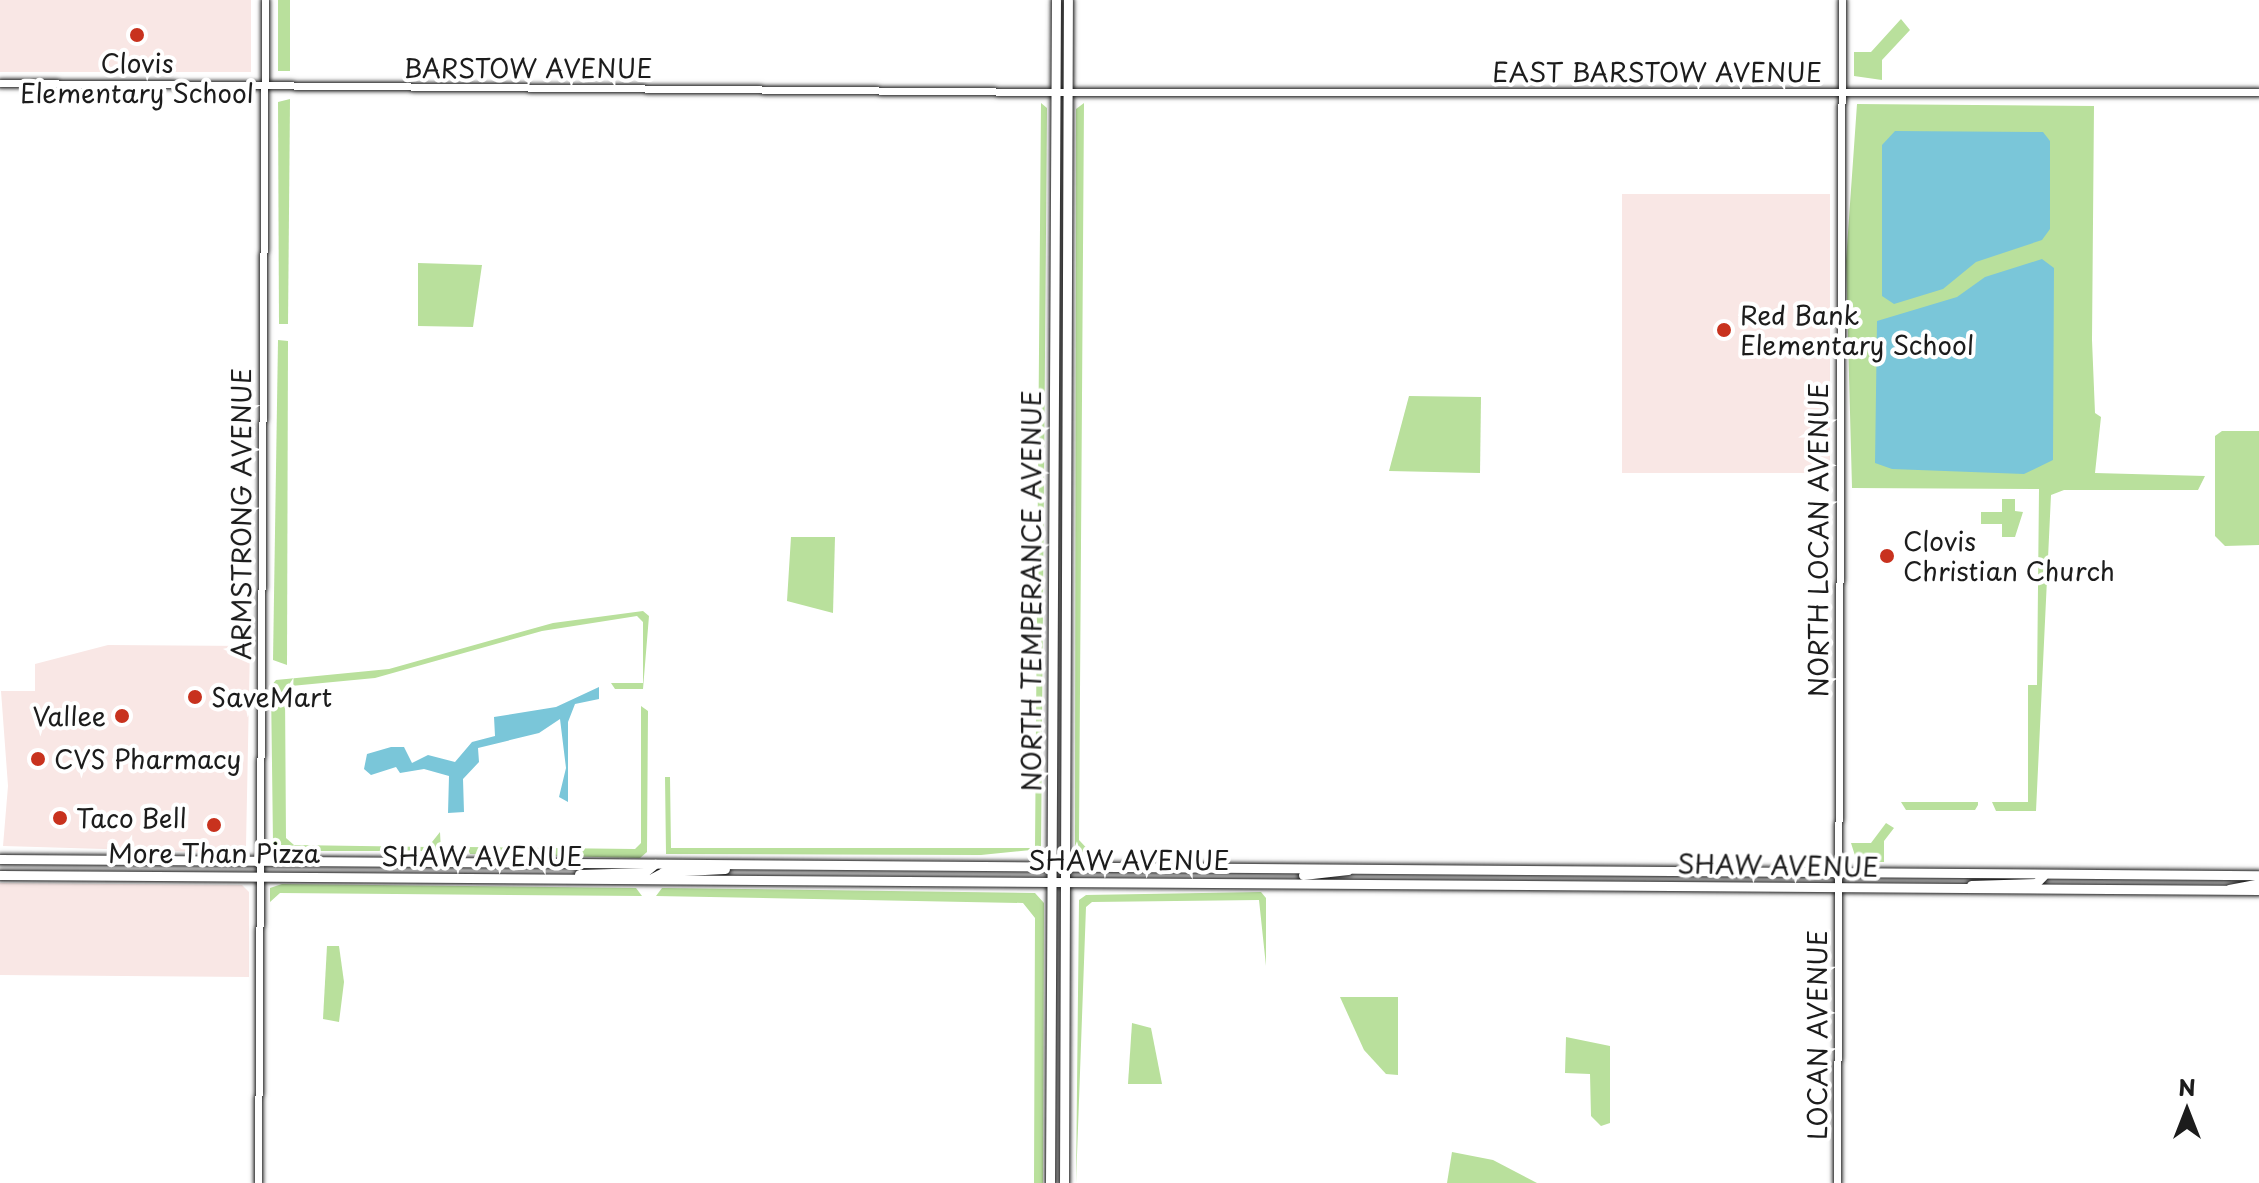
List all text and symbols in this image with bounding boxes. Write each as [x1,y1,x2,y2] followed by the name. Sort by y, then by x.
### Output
[128,26,146,44] marker: Clovis Elementary School
[20,47,254,108] place label: Clovis Elementary School
[402,52,654,84] street label: BARSTOW AVENUE
[1492,56,1822,88] street label: EAST BARSTOW AVENUE
[1740,299,1974,360] place label: Red Bank Elementary School
[1715,321,1733,339] marker: Red Bank Elementary School
[225,367,257,661] street label: ARMSTRONG AVENUE
[1802,382,1834,698] street label: NORTH LOCAN AVENUE
[1015,389,1047,793] street label: NORTH TEMPERANCE AVENUE
[1903,525,2115,586] place label: Clovis Christian Church
[1878,547,1896,565] marker: Clovis Christian Church
[211,681,332,713] place label: SaveMart
[186,688,204,706] marker: SaveMart
[33,700,106,732] place label: Vallee
[113,707,131,725] marker: Vallee
[54,743,245,775] place label: CVS Pharmacy
[29,750,47,768] marker: CVS Pharmacy
[76,802,190,834] place label: Taco Bell
[51,809,69,827] marker: Taco Bell
[205,816,223,834] marker: More Than Pizza
[109,837,319,869] place label: More Than Pizza
[382,840,582,872] street label: SHAW AVENUE
[1029,844,1229,876] street label: SHAW AVENUE
[1677,848,1879,882] street label: SHAW AVENUE
[1801,930,1833,1140] street label: LOCAN AVENUE
[2178,1070,2196,1103] text: N
[2147,1071,2227,1151] north arrow

